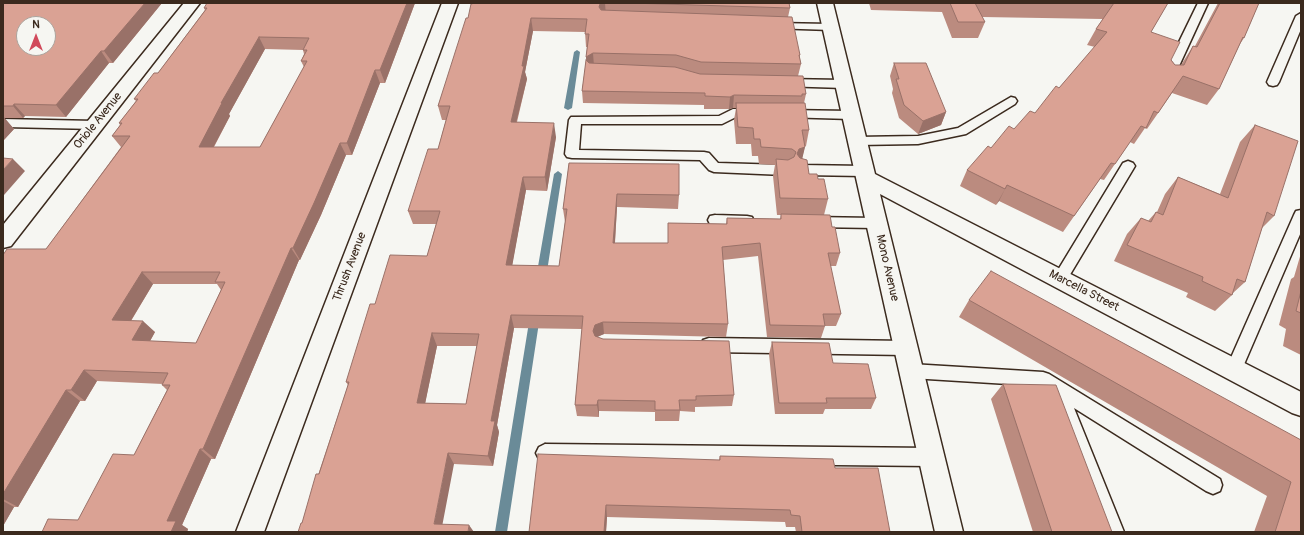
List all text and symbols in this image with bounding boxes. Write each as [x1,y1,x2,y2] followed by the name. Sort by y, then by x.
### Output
[16,16,56,56] north arrow
[32,18,40,31] text: N
[71,90,125,152] street label: Oriole Avenue
[330,230,370,304] street label: Thrush Avenue
[872,233,902,303] street label: Mono Avenue
[1046,267,1122,315] street label: Marcella Street

